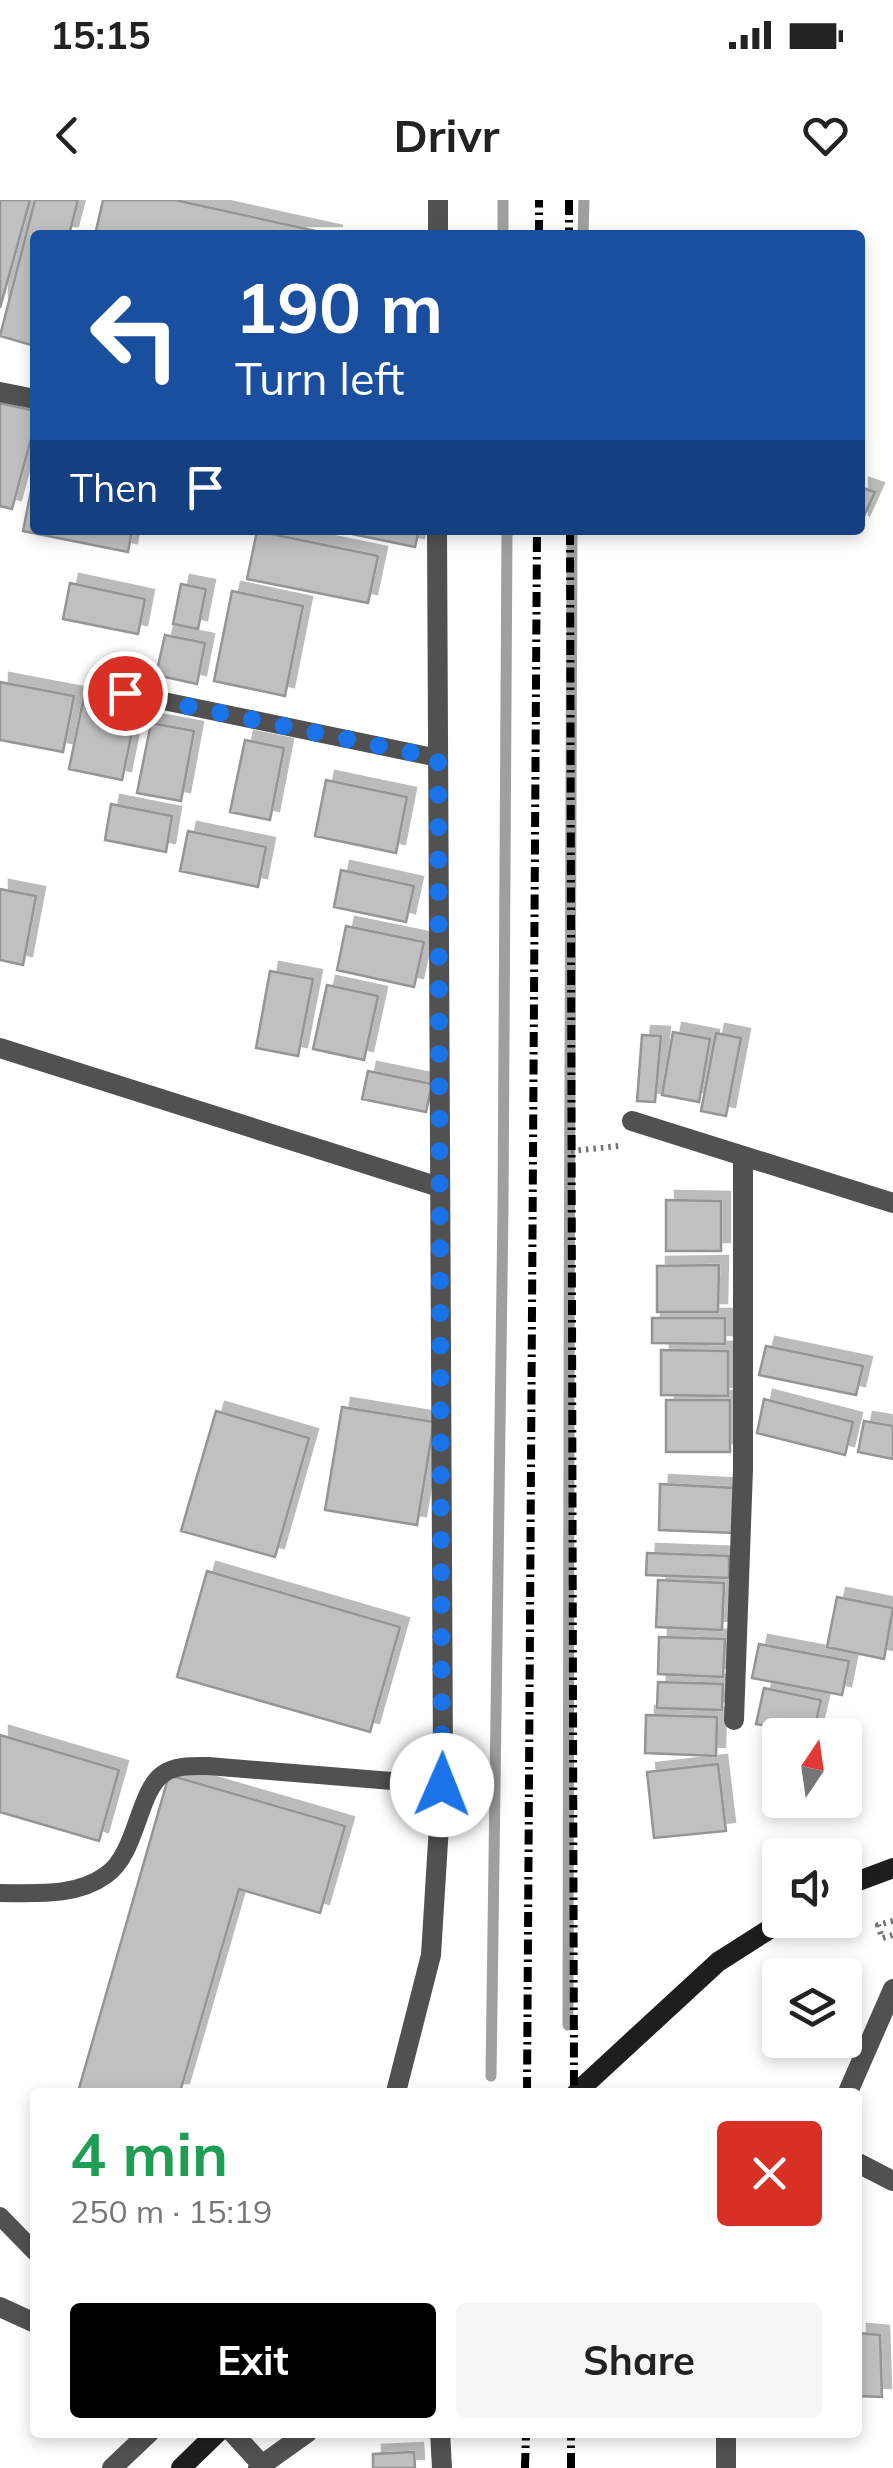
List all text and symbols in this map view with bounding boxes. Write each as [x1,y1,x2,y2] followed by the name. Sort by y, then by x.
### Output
[50,11,151,59] text: 15:15
[394,107,499,163] text: Drivr
[40,108,95,163] icon: back
[798,108,853,163] icon: heart
[235,263,443,351] text: 190 m
[70,270,200,400] icon: left
[235,350,404,406] text: Turn left
[178,460,233,515] icon: arrive
[70,464,158,512] text: Then
[83,651,168,736] pin
[98,666,153,721] icon: arrive
[762,1718,862,1818] north arrow
[762,1718,862,2058] map controls
[390,1733,494,1837] position arrow
[762,1838,862,1938] button: sound
[762,1958,862,2058] button: layers
[70,2116,228,2191] text: 4 min
[717,2121,822,2226] button: close
[70,2191,272,2231] text: 250 m · 15:19
[70,2303,436,2418] button: Exit
[456,2303,822,2418] button: Share

